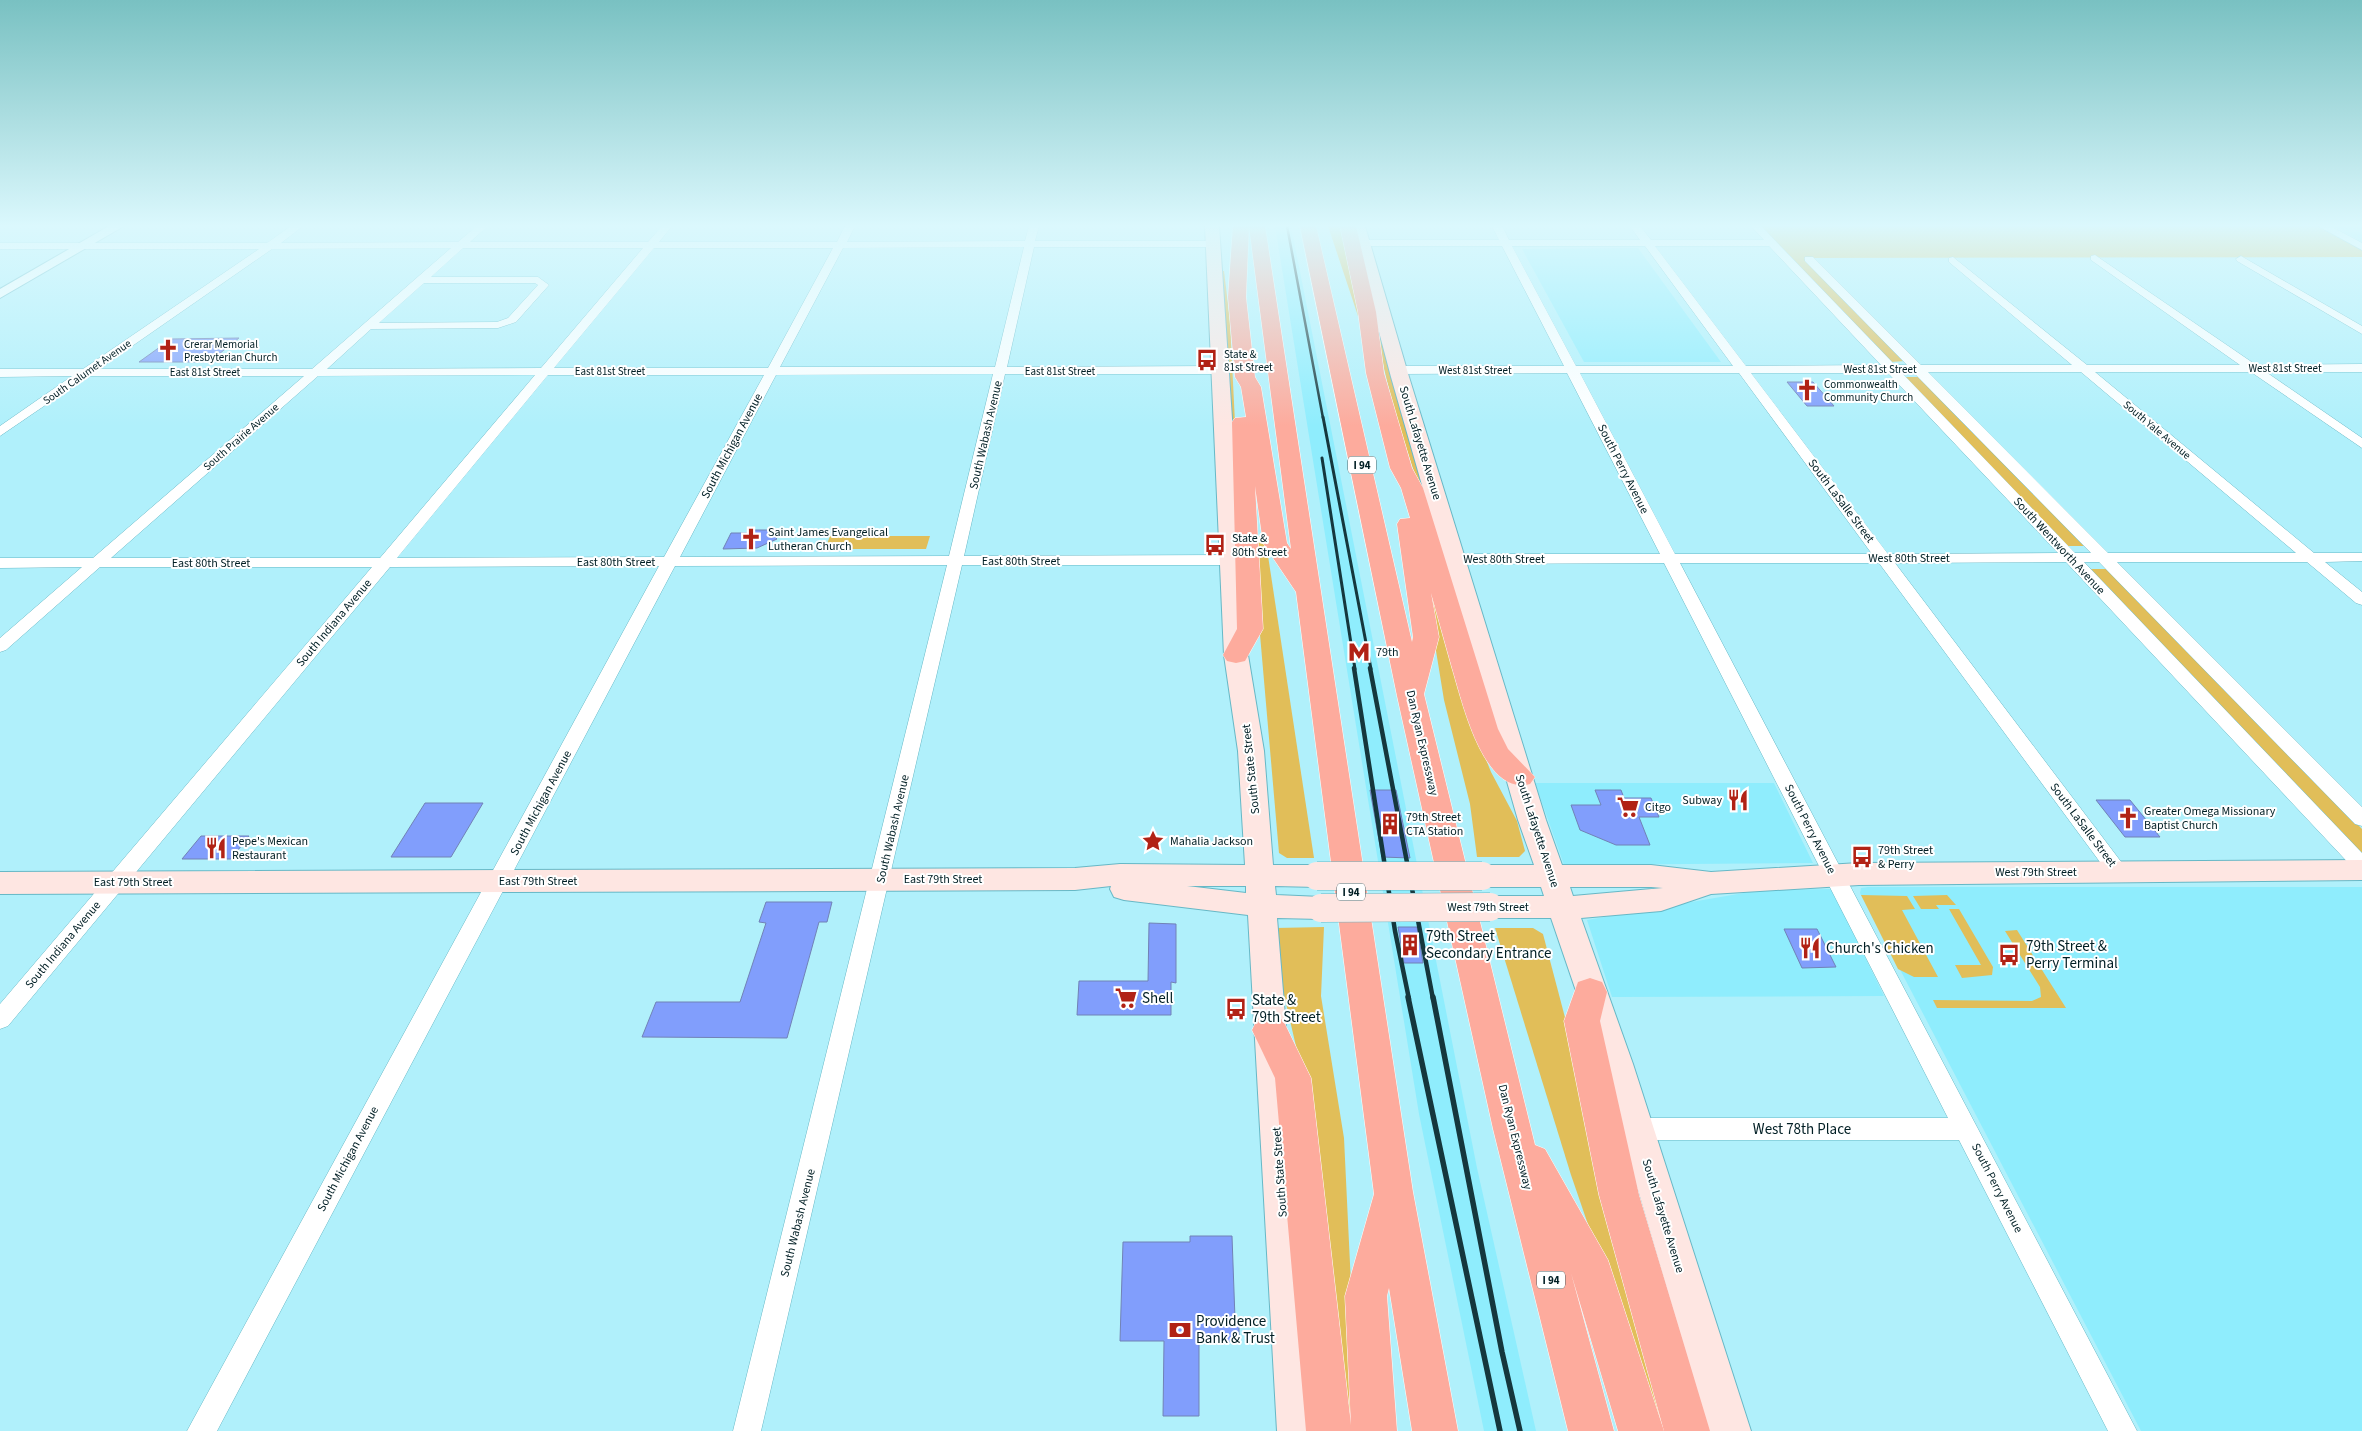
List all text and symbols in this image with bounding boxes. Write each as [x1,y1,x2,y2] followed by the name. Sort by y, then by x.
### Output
[40,336,135,408] street label: South Calumet Avenue
[155,337,181,363] church icon: Crerar Memorial Presbyterian Church
[184,337,277,365] place label: Crerar Memorial Presbyterian Church
[1194,347,1220,373] bus stop icon: State & 81st Street
[1224,347,1273,375] place label: State & 81st Street
[2248,361,2322,376] street label: West 81st Street
[1843,362,1917,377] street label: West 81st Street
[1438,363,1512,378] street label: West 81st Street
[575,364,646,379] street label: East 81st Street
[1025,364,1096,379] street label: East 81st Street
[170,365,241,380] street label: East 81st Street
[1794,377,1820,403] church icon: Commonwealth Community Church
[1824,377,1913,405] place label: Commonwealth Community Church
[965,379,1007,491] street label: South Wabash Avenue
[1395,384,1445,502] street label: South Lafayette Avenue
[697,390,767,502] street label: South Michigan Avenue
[2120,397,2194,463] street label: South Yale Avenue
[200,400,282,474] street label: South Prairie Avenue
[1593,421,1653,517] street label: South Perry Avenue
[1804,455,1878,547] street label: South LaSalle Street
[1348,456,1376,474] road number: I 94
[2009,494,2109,599] street label: South Wentworth Avenue
[768,524,888,555] place label: Saint James Evangelical Lutheran Church
[738,526,764,552] church icon: Saint James Evangelical Lutheran Church
[1232,530,1287,561] place label: State & 80th Street
[1202,532,1228,558] bus stop icon: State & 80th Street
[1868,550,1950,567] street label: West 80th Street
[1463,551,1545,568] street label: West 80th Street
[982,553,1060,570] street label: East 80th Street
[577,554,655,571] street label: East 80th Street
[172,555,250,572] street label: East 80th Street
[292,575,376,671] street label: South Indiana Avenue
[1346,639,1372,665] metro station icon: 79th
[1376,644,1399,661] place label: 79th
[1402,689,1442,798] street label: Dan Ryan Expressway
[1238,723,1264,815] street label: South State Street
[506,747,576,859] street label: South Michigan Avenue
[1511,772,1563,890] street label: South Lafayette Avenue
[872,773,914,885] street label: South Wabash Avenue
[2046,779,2120,871] street label: South LaSalle Street
[1780,781,1840,877] street label: South Perry Avenue
[1725,787,1751,813] restaurant icon: Subway
[1682,792,1722,809] place label: Subway
[1615,794,1641,820] supermarket icon: Citgo
[1645,799,1671,816] place label: Citgo
[2144,803,2276,834] place label: Greater Omega Missionary Baptist Church
[2115,805,2141,831] church icon: Greater Omega Missionary Baptist Church
[1406,809,1463,840] place label: 79th Street CTA Station
[1377,811,1403,837] building icon: 79th Street CTA Station
[1140,828,1166,854] place icon: Mahalia Jackson
[232,833,308,864] place label: Pepe's Mexican Restaurant
[1170,833,1253,850] place label: Mahalia Jackson
[203,835,229,861] restaurant icon: Pepe's Mexican Restaurant
[1878,842,1933,873] place label: 79th Street & Perry
[1849,844,1875,870] bus stop icon: 79th Street & Perry
[1995,864,2077,881] street label: West 79th Street
[904,871,982,888] street label: East 79th Street
[499,873,577,890] street label: East 79th Street
[94,874,172,891] street label: East 79th Street
[1337,884,1365,900] road number: I 94
[21,897,105,993] street label: South Indiana Avenue
[1447,899,1529,916] street label: West 79th Street
[1426,926,1552,964] place label: 79th Street Secondary Entrance
[1397,932,1423,958] building icon: 79th Street Secondary Entrance
[1797,935,1823,961] restaurant icon: Church's Chicken
[2026,936,2118,974] place label: 79th Street & Perry Terminal
[1826,938,1934,959] place label: Church's Chicken
[1996,942,2022,968] bus stop icon: 79th Street & Perry Terminal
[1113,985,1139,1011] supermarket icon: Shell
[1142,988,1173,1009] place label: Shell
[1252,990,1321,1028] place label: State & 79th Street
[1223,996,1249,1022] bus stop icon: State & 79th Street
[1494,1083,1536,1192] street label: Dan Ryan Expressway
[313,1103,383,1215] street label: South Michigan Avenue
[1753,1119,1851,1140] street label: West 78th Place
[1268,1126,1292,1218] street label: South State Street
[1967,1140,2027,1236] street label: South Perry Avenue
[1638,1157,1688,1275] street label: South Lafayette Avenue
[776,1167,820,1279] street label: South Wabash Avenue
[1537,1272,1565,1288] road number: I 94
[1196,1311,1275,1349] place label: Providence Bank & Trust
[1167,1317,1193,1343] bank icon: Providence Bank & Trust

